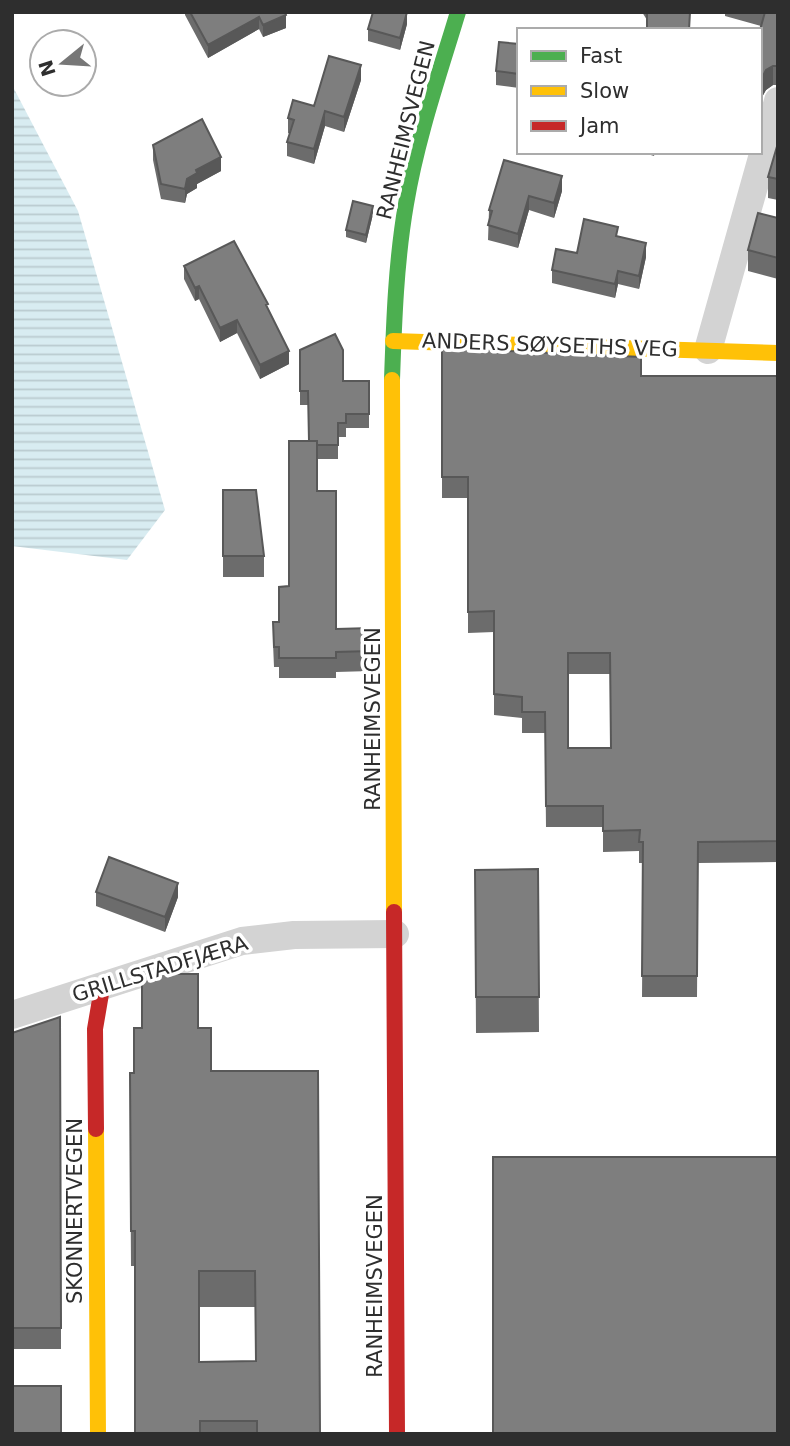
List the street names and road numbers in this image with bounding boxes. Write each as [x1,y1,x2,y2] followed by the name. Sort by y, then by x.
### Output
[372,38,440,222] street label: RANHEIMSVEGEN
[422,329,678,361] street label: ANDERS SØYSETHS VEG
[361,627,385,811] street label: RANHEIMSVEGEN
[69,931,251,1007] street label: GRILLSTADFJÆRA
[63,1118,87,1304] street label: SKONNERTVEGEN
[363,1194,387,1378] street label: RANHEIMSVEGEN

